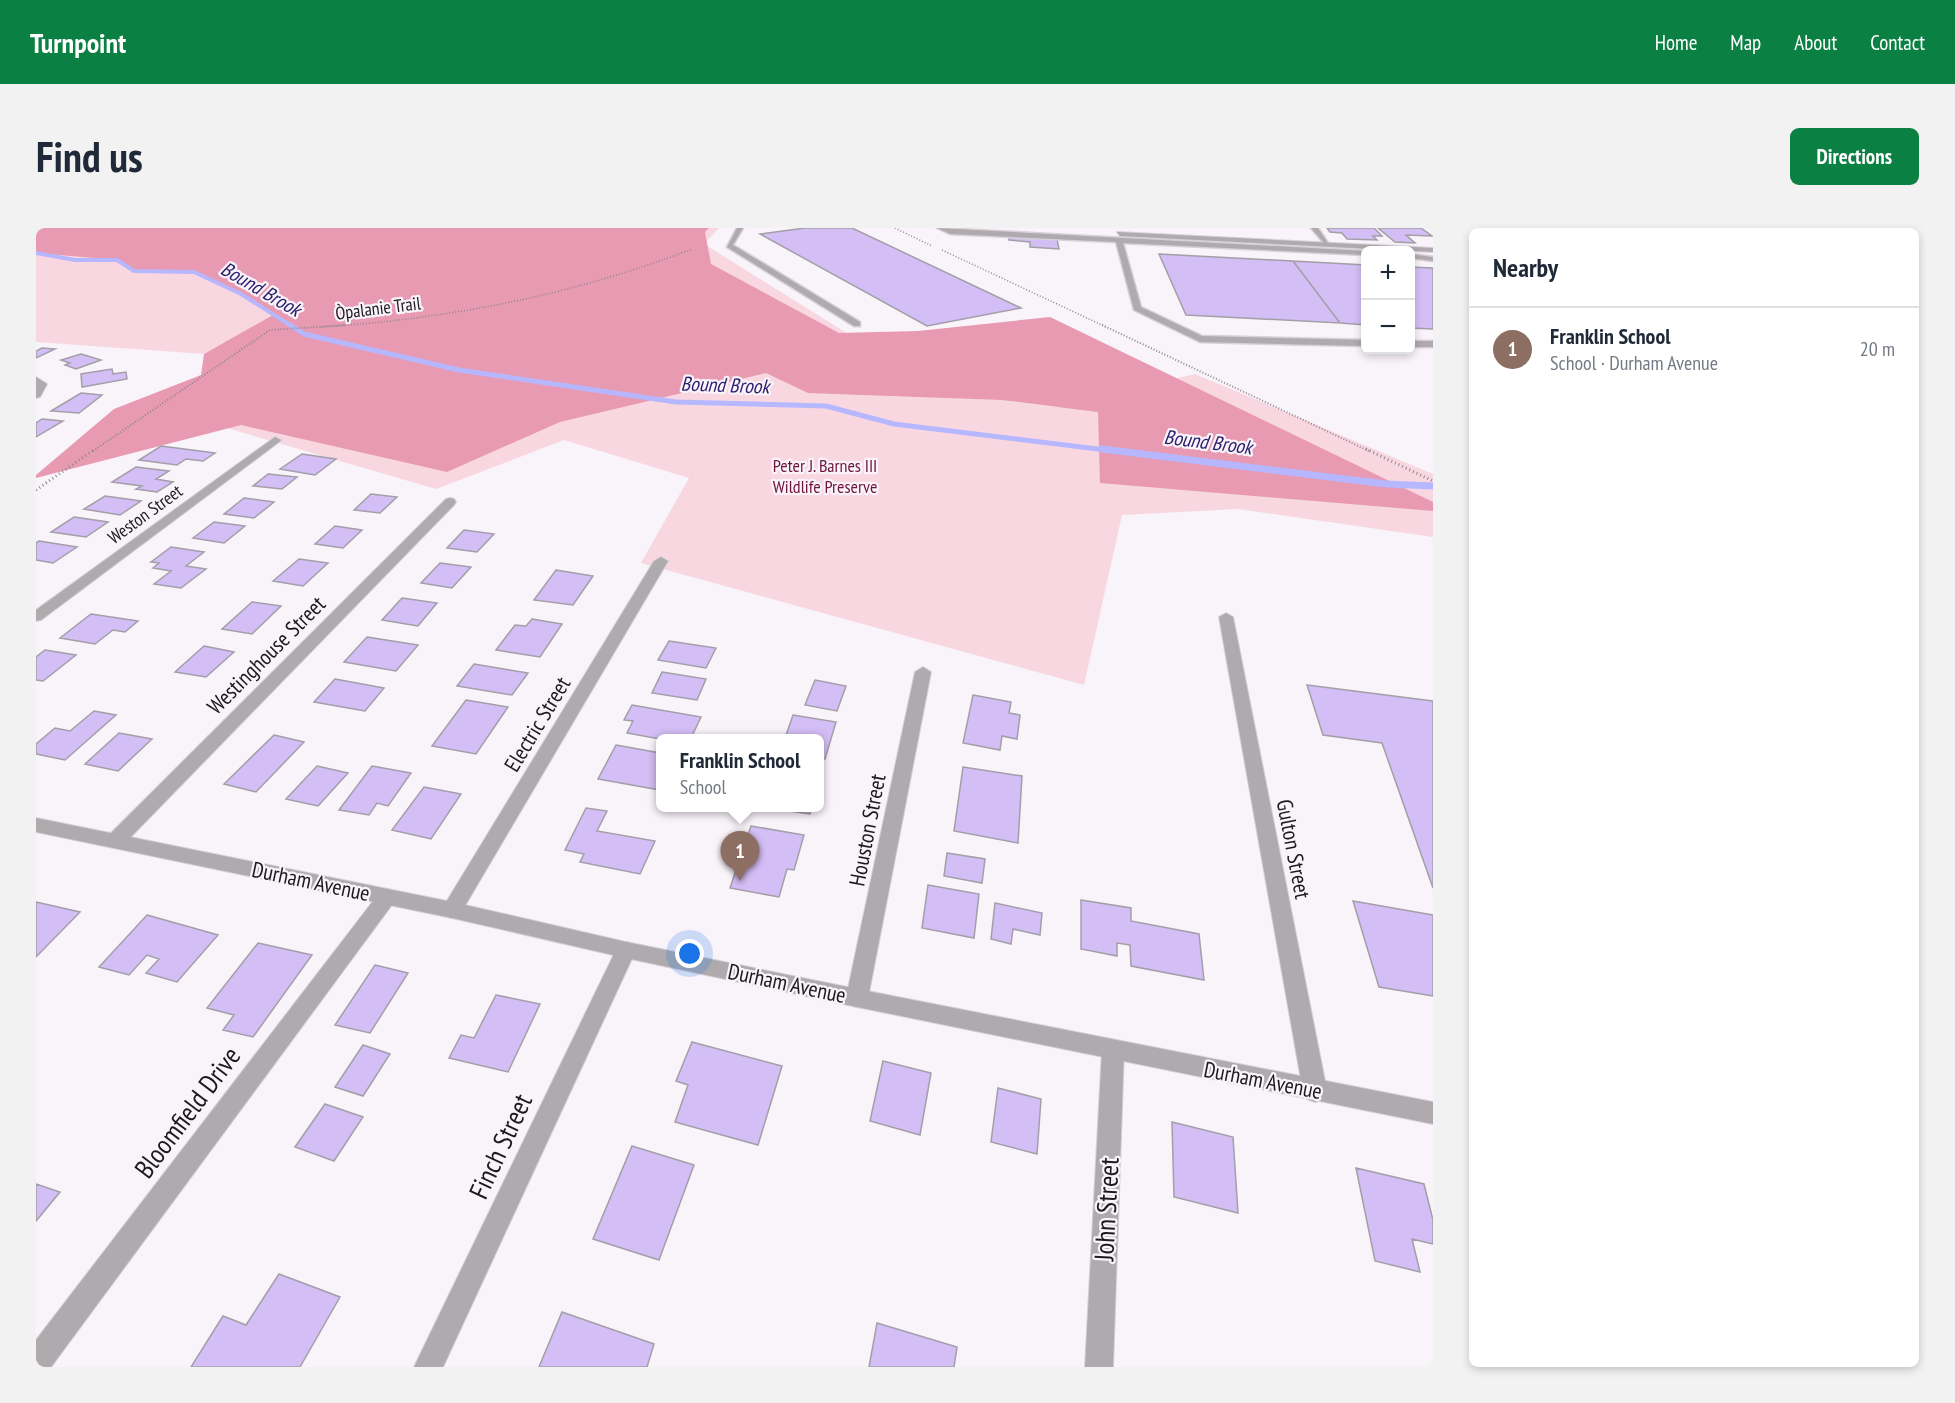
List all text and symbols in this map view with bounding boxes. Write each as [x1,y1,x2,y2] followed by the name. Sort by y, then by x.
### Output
[30,24,126,61] text: Turnpoint
[1655,29,1697,56] text: Home
[1730,29,1761,56] text: Map
[1794,29,1837,56] text: About
[1870,29,1925,56] text: Contact
[1790,128,1919,185] button: Directions
[36,129,143,184] text: Find us
[1361,246,1415,354] map controls
[1361,246,1415,300] button: +
[1493,251,1558,284] text: Nearby
[216,256,308,323] water label: Bound Brook
[334,291,423,325] street label: Òpalanie Trail
[1361,300,1415,354] button: −
[1550,322,1671,350] text: Franklin School
[1508,336,1517,362] text: 1
[1860,336,1895,362] text: 20 m
[1550,350,1718,376] text: School · Durham Avenue
[680,370,772,400] water label: Bound Brook
[1163,424,1256,461] water label: Bound Brook
[773,454,877,498] park label: Peter J. Barnes III Wildlife Preserve
[103,479,187,549] street label: Weston Street
[201,590,331,720] street label: Westinghouse Street
[498,671,576,777] street label: Electric Street
[656,734,824,812] popup
[680,746,800,774] text: Franklin School
[842,772,892,888] street label: Houston Street
[680,774,726,800] text: School
[1271,797,1317,901] street label: Gulton Street
[720,832,760,881] pin: 1
[250,855,372,907] street label: Durham Avenue
[675,939,704,968] your location
[726,957,848,1009] street label: Durham Avenue
[127,1040,247,1184] street label: Bloomfield Drive
[1202,1055,1324,1105] street label: Durham Avenue
[461,1088,539,1204] street label: Finch Street
[1086,1156,1126,1263] street label: John Street

